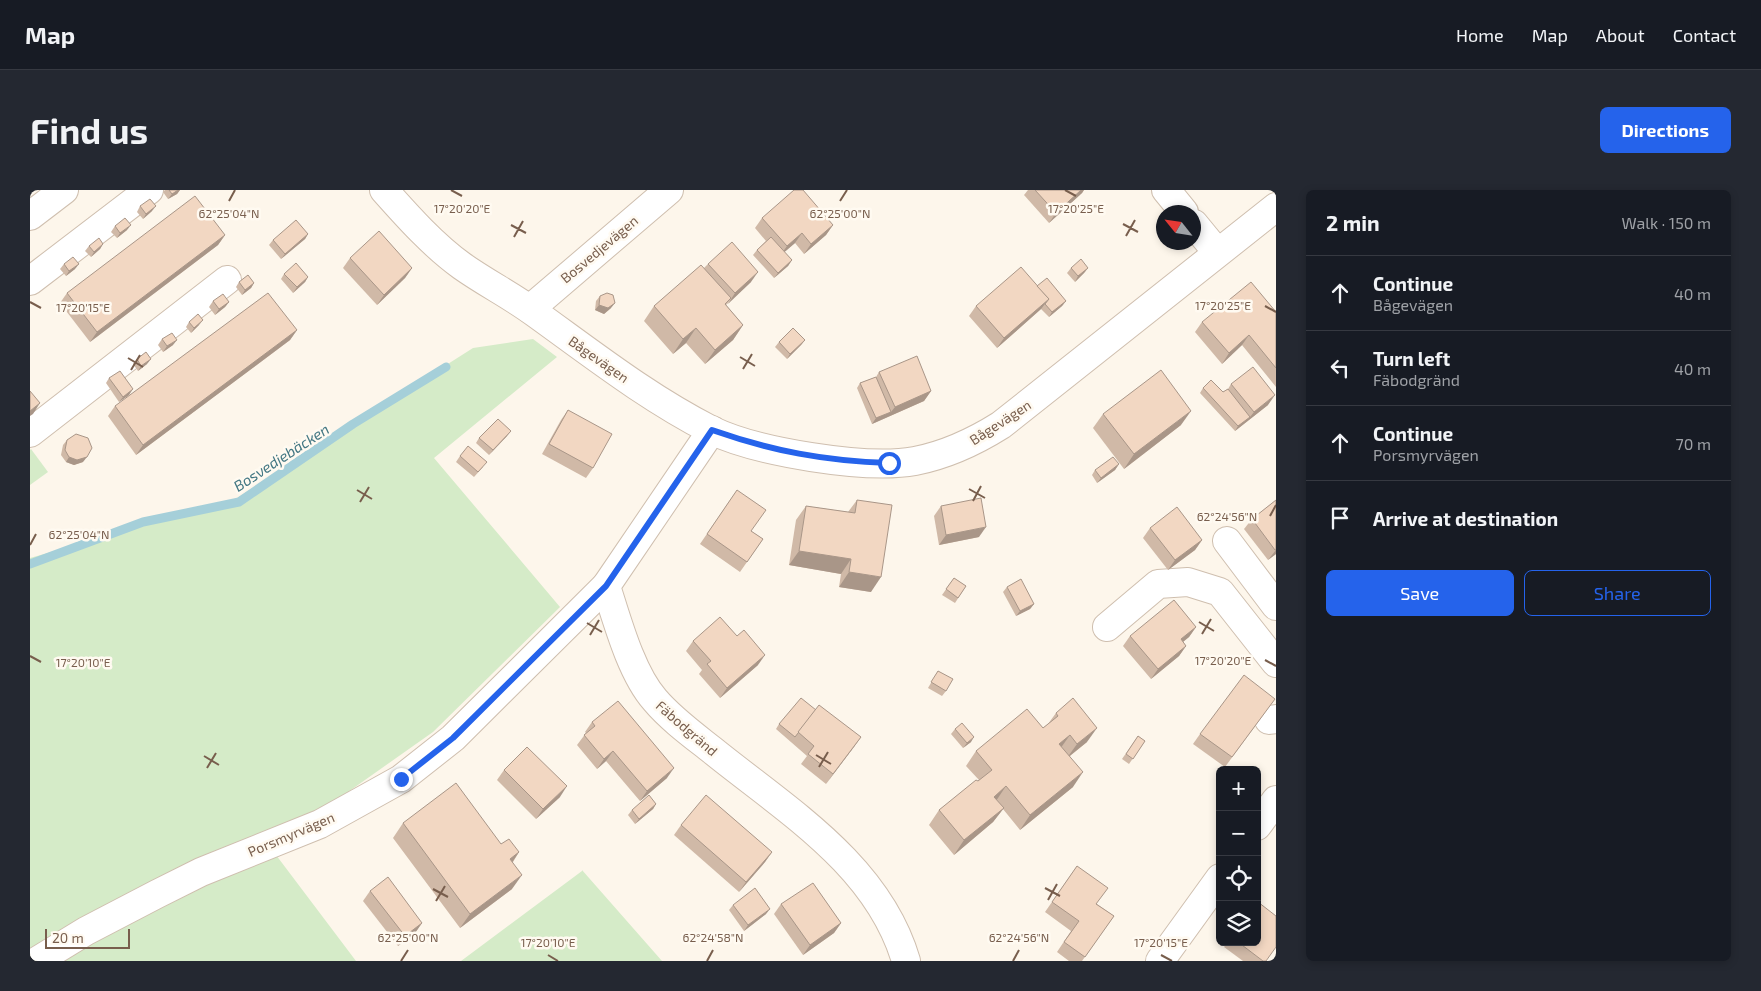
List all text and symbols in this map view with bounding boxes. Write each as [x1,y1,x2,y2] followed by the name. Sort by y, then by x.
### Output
[25,20,75,49] text: Map
[1456,24,1504,46] text: Home
[1532,24,1568,46] text: Map
[1596,24,1645,46] text: About
[1673,24,1736,46] text: Contact
[1600,107,1731,153] button: Directions
[30,109,148,151] text: Find us
[434,201,491,215] text: 17°20'20"E
[1048,201,1104,215] text: 17°20'25"E
[1156,205,1201,250] north arrow
[199,206,259,220] text: 62°25'04"N
[810,206,870,220] text: 62°25'00"N
[1326,210,1380,235] text: 2 min
[557,212,641,286] street label: Bosvedjevägen
[1621,213,1711,232] text: Walk · 150 m
[1373,272,1453,295] text: Continue
[1326,279,1354,307] icon: ahead
[1674,284,1711,303] text: 40 m
[1373,295,1453,314] text: Bågevägen
[1195,298,1251,312] text: 17°20'25"E
[56,300,110,314] text: 17°20'15"E
[565,332,633,386] street label: Bågevägen
[1373,347,1450,370] text: Turn left
[1326,354,1354,382] icon: left
[1674,359,1711,378] text: 40 m
[1373,370,1460,389] text: Fäbodgränd
[966,396,1034,448] street label: Bågevägen
[230,419,333,495] water label: Bosvedjebäcken
[1373,422,1453,445] text: Continue
[1326,429,1354,457] icon: ahead
[1676,434,1711,453] text: 70 m
[1373,445,1479,464] text: Porsmyrvägen
[878,452,901,475] route start
[1326,504,1354,532] icon: arrive
[1373,507,1558,530] text: Arrive at destination
[1197,509,1257,523] text: 62°24'56"N
[49,527,109,541] text: 62°25'04"N
[1326,570,1514,616] button: Save
[1524,570,1711,616] button: Share
[1195,653,1252,667] text: 17°20'20"E
[56,655,111,669] text: 17°20'10"E
[653,697,721,759] street label: Fäbodgränd
[1216,766,1261,946] map controls
[1216,766,1261,811] button: +
[390,768,413,791] route end
[245,808,337,860] street label: Porsmyrvägen
[1216,811,1261,856] button: −
[1216,856,1261,901] button: locate
[1216,901,1261,946] button: layers
[45,926,130,949] scale bar
[52,929,84,946] text: 20 m
[378,930,438,944] text: 62°25'00"N
[683,930,743,944] text: 62°24'58"N
[989,930,1049,944] text: 62°24'56"N
[521,935,576,949] text: 17°20'10"E
[1134,935,1188,949] text: 17°20'15"E

